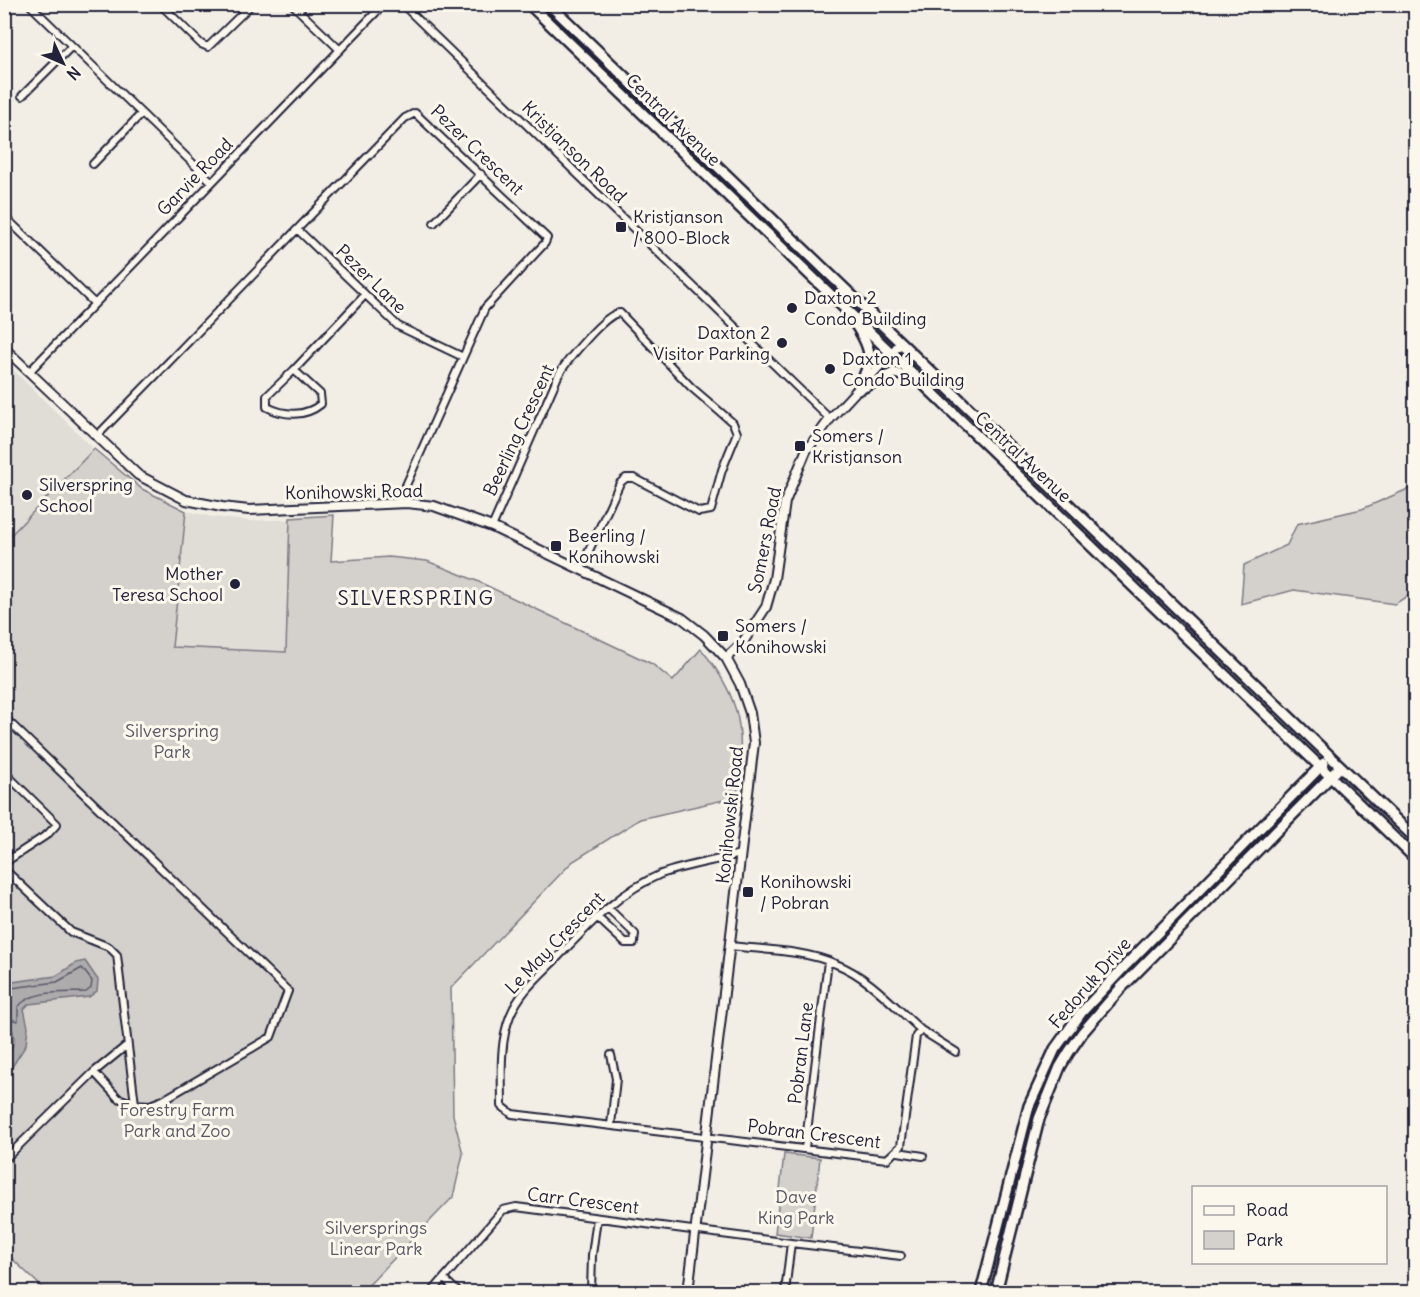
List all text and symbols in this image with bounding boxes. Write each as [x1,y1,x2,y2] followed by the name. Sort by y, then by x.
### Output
[33,33,93,93] north arrow
[63,62,85,84] text: N
[621,68,726,171] street label: Central Avenue
[517,96,632,208] street label: Kristjanson Road
[426,99,529,200] street label: Pezer Crescent
[152,133,238,220] street label: Garvie Road
[633,205,730,249] place label: Kristjanson / 800-Block
[614,220,628,234] marker: Kristjanson / 800-Block
[331,239,412,318] street label: Pezer Lane
[804,286,927,330] place label: Daxton 2 Condo Building
[785,301,799,315] marker: Daxton 2 Condo Building
[653,321,770,365] place label: Daxton 2 Visitor Parking
[775,336,789,350] marker: Daxton 2 Visitor Parking
[842,347,965,391] place label: Daxton 1 Condo Building
[478,360,559,499] street label: Beerling Crescent
[823,362,837,376] marker: Daxton 1 Condo Building
[970,406,1076,507] street label: Central Avenue
[812,424,902,468] place label: Somers / Kristjanson
[793,439,807,453] marker: Somers / Kristjanson
[39,473,133,517] place label: Silverspring School
[285,479,424,504] street label: Konihowski Road
[743,484,786,595] street label: Somers Road
[20,488,34,502] marker: Silverspring School
[568,524,660,568] place label: Beerling / Konihowski
[549,539,563,553] marker: Beerling / Konihowski
[112,562,224,606] place label: Mother Teresa School
[228,577,242,591] marker: Mother Teresa School
[338,585,494,610] district label: SILVERSPRING
[735,614,827,658] place label: Somers / Konihowski
[716,629,730,643] marker: Somers / Konihowski
[125,719,219,763] park label: Silverspring Park
[711,745,748,885] street label: Konihowski Road
[760,870,852,914] place label: Konihowski / Pobran
[741,885,755,899] marker: Konihowski / Pobran
[500,887,609,999] street label: Le May Crescent
[1044,932,1136,1033] street label: Fedoruk Drive
[783,1001,818,1105] street label: Pobran Lane
[120,1098,235,1142] park label: Forestry Farm Park and Zoo
[746,1114,882,1153] street label: Pobran Crescent
[526,1182,640,1219] street label: Carr Crescent
[757,1185,835,1229] park label: Dave King Park
[1192,1186,1387,1264] legend
[1246,1198,1289,1221] text: Road
[325,1216,427,1260] park label: Silversprings Linear Park
[1246,1228,1283,1251] text: Park

